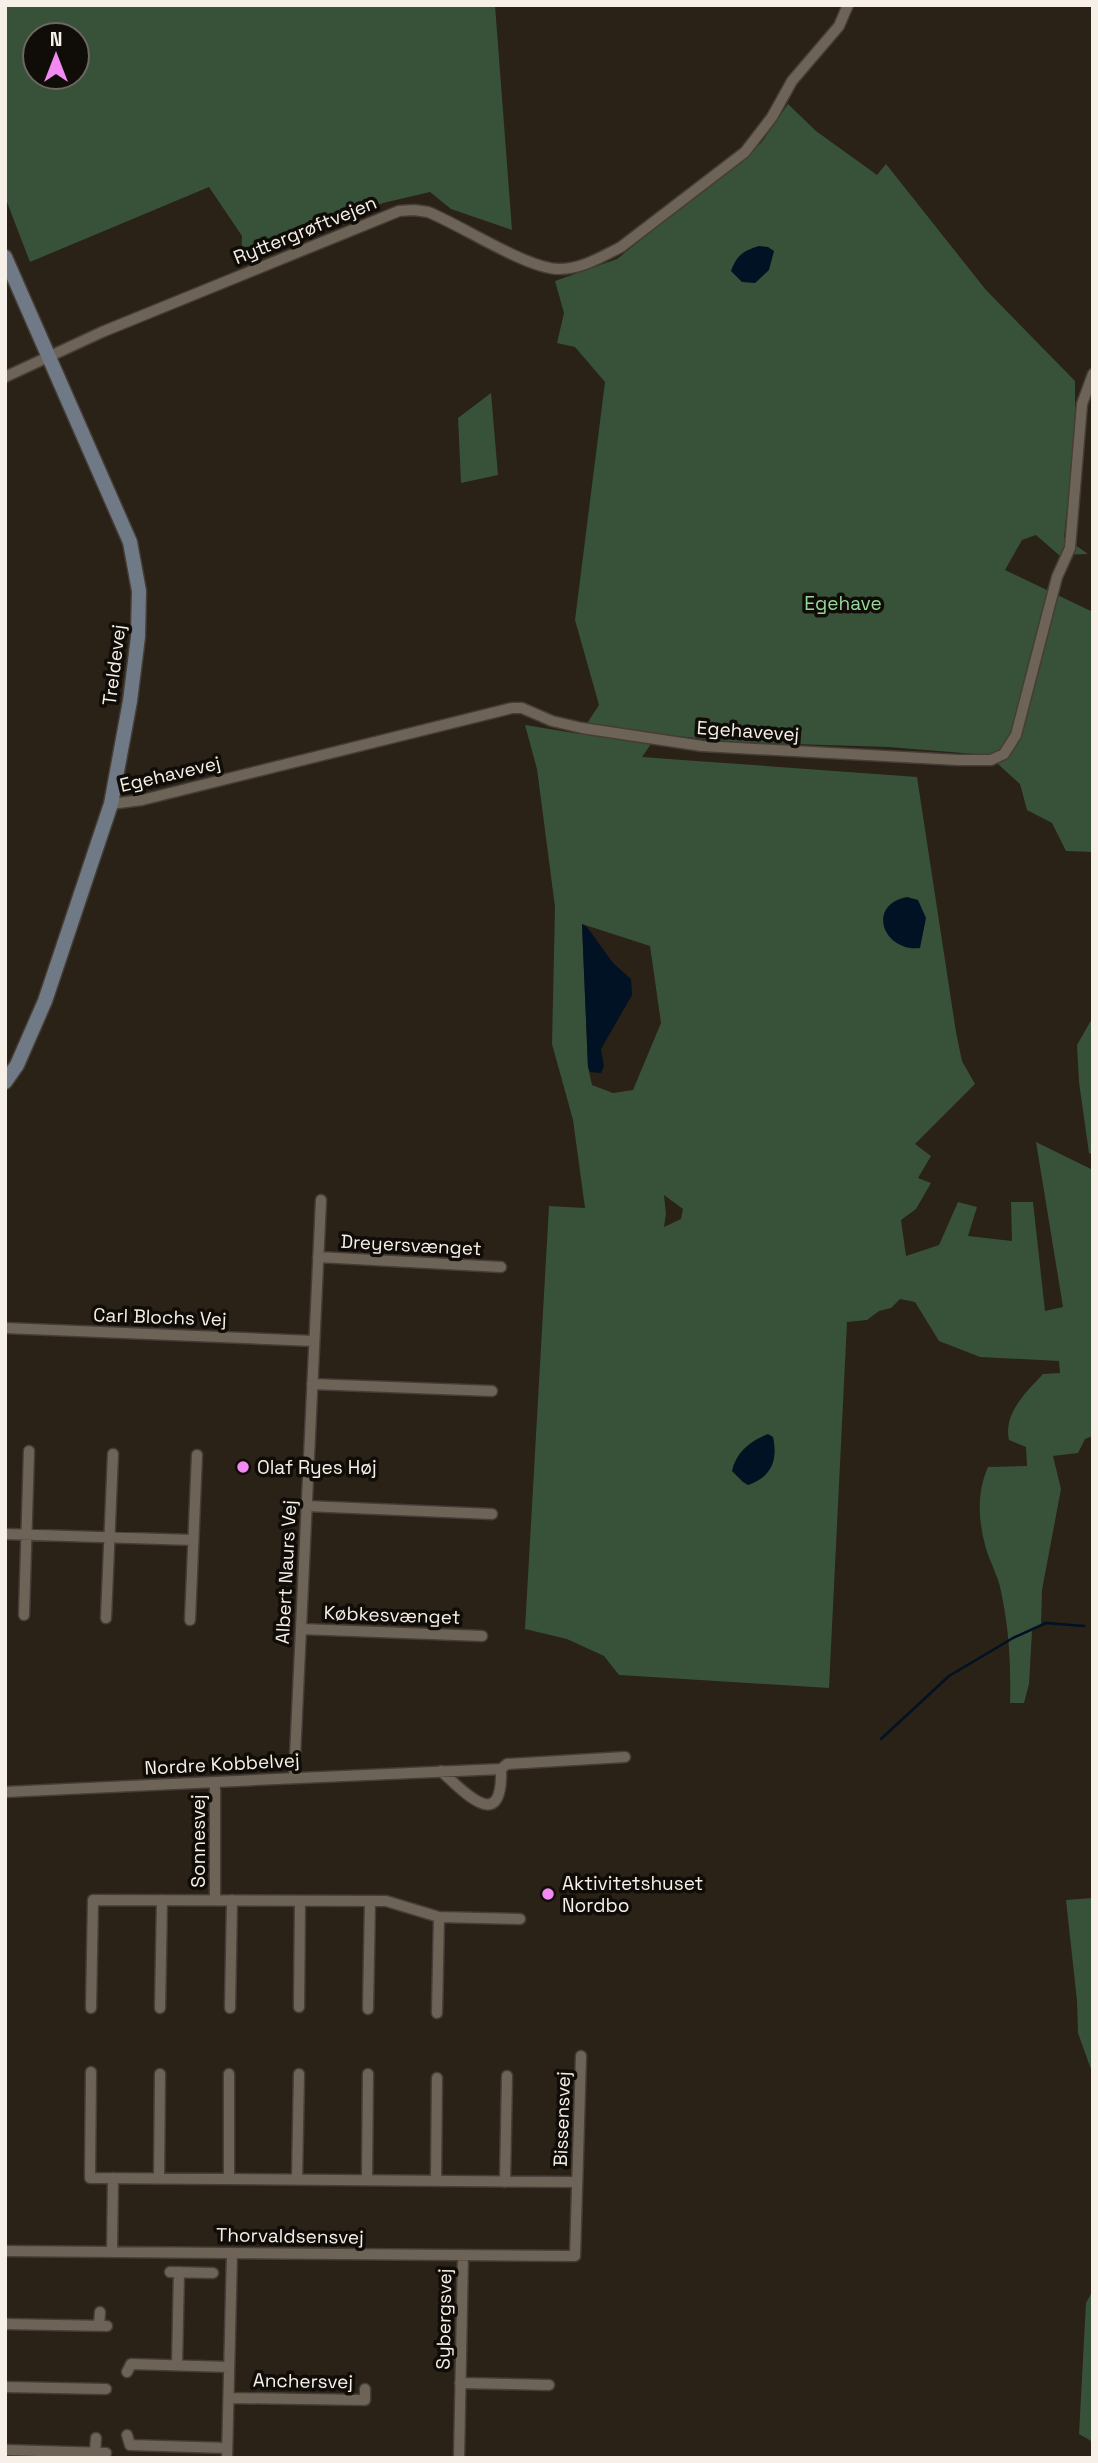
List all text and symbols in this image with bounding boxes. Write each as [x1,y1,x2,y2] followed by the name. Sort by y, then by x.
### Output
[21,21,91,91] north arrow
[50,27,62,52] text: N
[230,190,380,270] street label: Ryttergrøftvejen
[804,591,882,616] park label: Egehave
[97,623,131,707] street label: Treldevej
[696,715,800,747] street label: Egehavevej
[117,750,223,798] street label: Egehavevej
[340,1229,482,1261] street label: Dreyersvænget
[93,1302,227,1332] street label: Carl Blochs Vej
[257,1455,377,1480] place label: Olaf Ryes Høj
[235,1459,251,1475] marker: Olaf Ryes Høj
[270,1499,302,1645] street label: Albert Naurs Vej
[323,1600,461,1630] street label: Købkesvænget
[144,1747,300,1781] street label: Nordre Kobbelvej
[186,1794,211,1888] street label: Sonnesvej
[562,1871,703,1918] place label: Aktivitetshuset Nordbo
[540,1886,556,1902] marker: Aktivitetshuset Nordbo
[548,2071,576,2167] street label: Bissensvej
[216,2222,364,2250] street label: Thorvaldsensvej
[431,2268,457,2370] street label: Sybergsvej
[253,2368,353,2394] street label: Anchersvej

